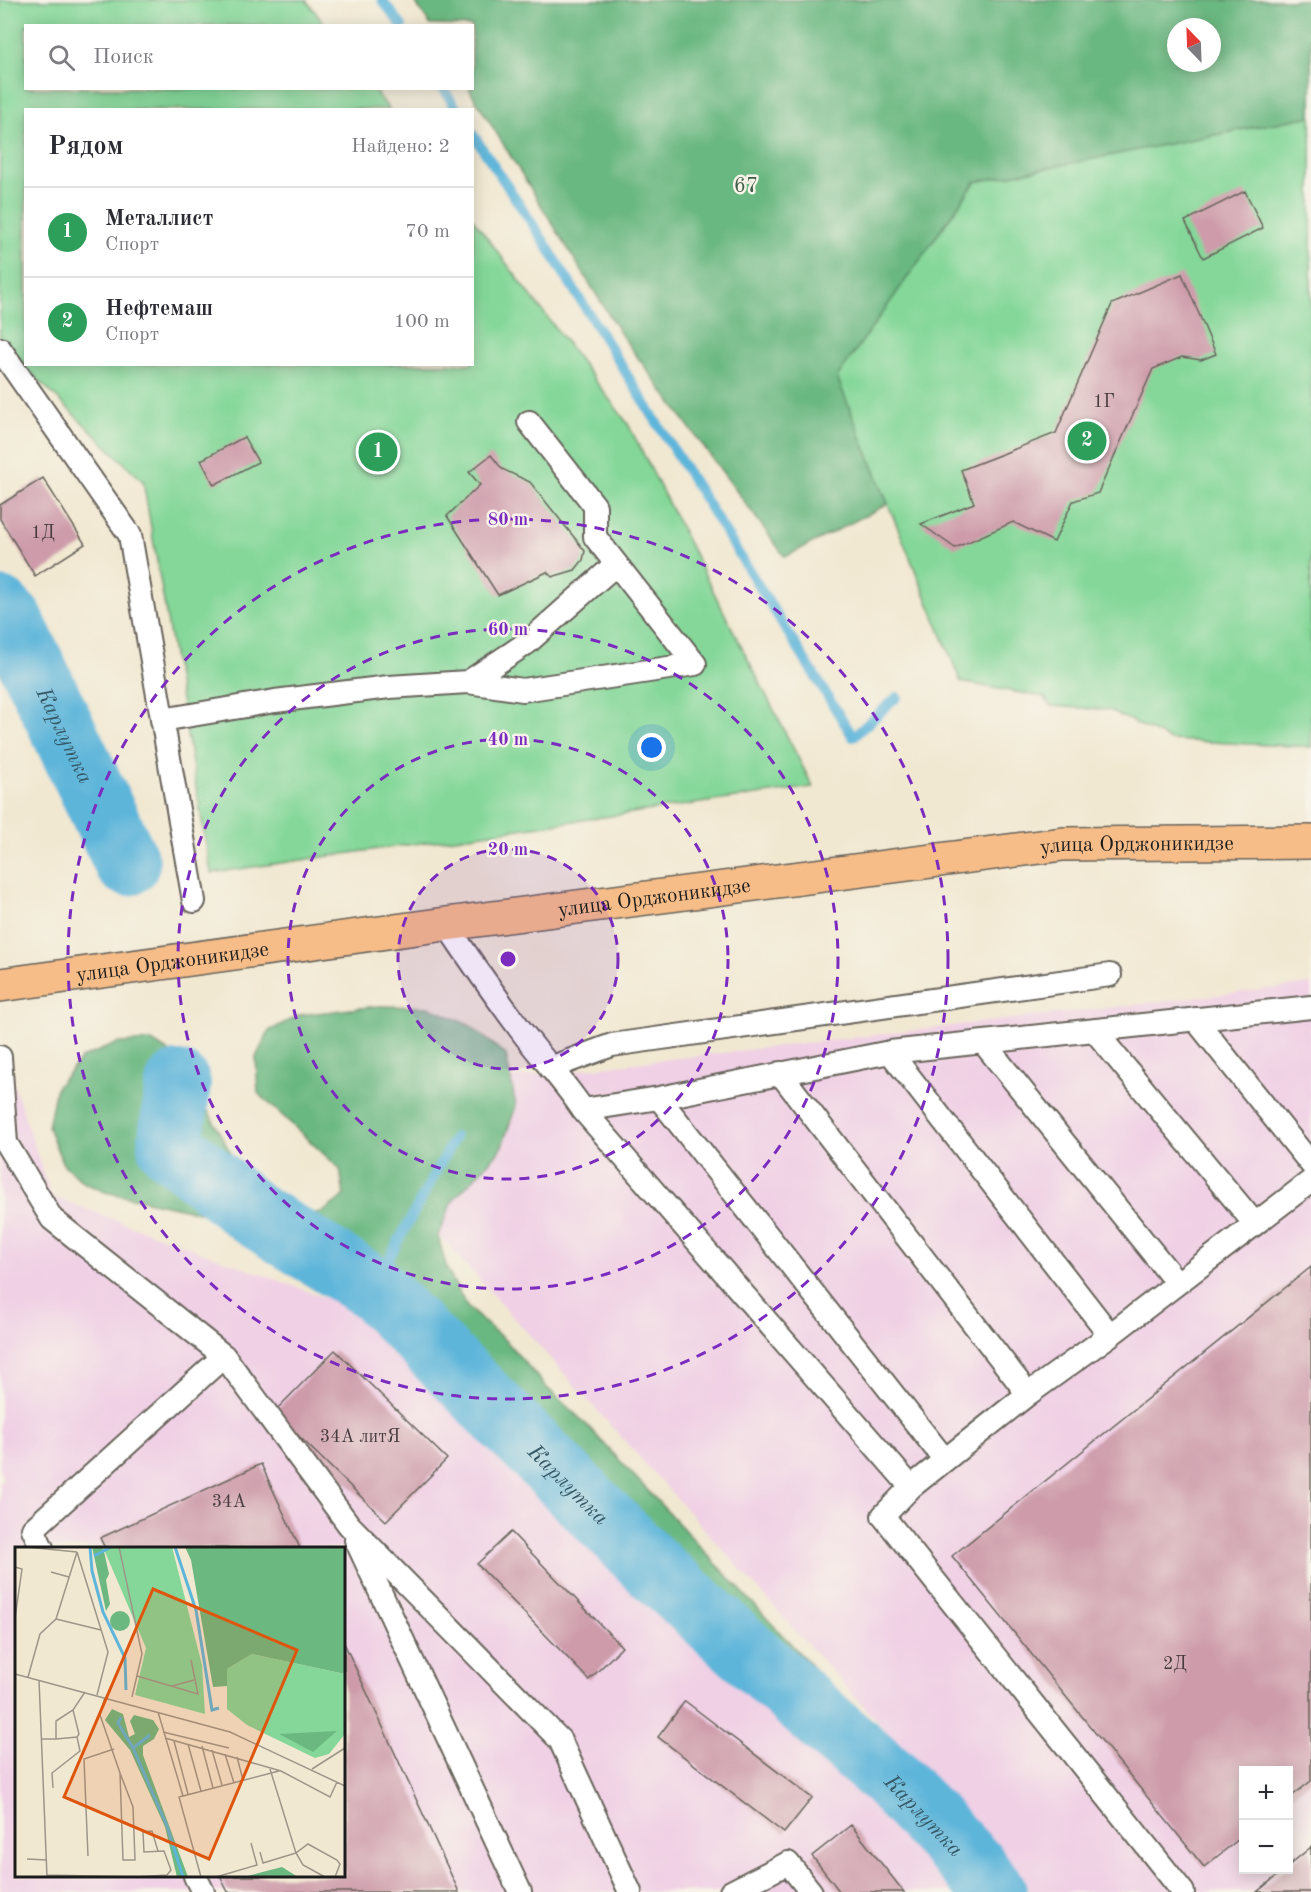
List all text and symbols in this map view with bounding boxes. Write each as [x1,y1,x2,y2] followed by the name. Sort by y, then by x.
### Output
[1167,18,1221,72] north arrow
[24,24,474,90] search box
[45,41,78,74] icon: search
[93,46,154,68] text: Поиск
[48,134,123,160] text: Рядом
[351,137,450,157] text: Найдено: 2
[734,176,758,197] park label: 67
[105,208,213,230] text: Металлист
[62,222,73,242] text: 1
[405,222,450,242] text: 70 m
[105,235,159,255] text: Спорт
[105,298,213,320] text: Нефтемаш
[62,312,73,332] text: 2
[394,312,450,332] text: 100 m
[105,325,159,345] text: Спорт
[1093,393,1115,411] house number: 1Г
[1068,418,1106,464] pin: 2
[358,430,398,474] pin: 1
[488,511,528,529] text: 80 m
[31,524,55,542] house number: 1Д
[488,621,528,639] text: 60 m
[31,684,96,788] water label: Карлутка
[488,731,528,749] text: 40 m
[637,733,666,762] your location
[1039,834,1234,859] street label: улица Орджоникидзе
[488,841,528,859] text: 20 m
[557,876,752,921] street label: улица Орджоникидзе
[75,939,270,986] street label: улица Орджоникидзе
[498,949,518,969] centre of rings
[320,1428,400,1446] house number: 34А литЯ
[523,1440,612,1530] water label: Карлутка
[212,1493,247,1511] house number: 34А
[15,1547,345,1877] inset map
[1163,1655,1187,1673] house number: 2Д
[1239,1766,1293,1874] map controls
[1239,1766,1293,1820] button: +
[879,1770,967,1861] water label: Карлутка
[1239,1820,1293,1874] button: −

